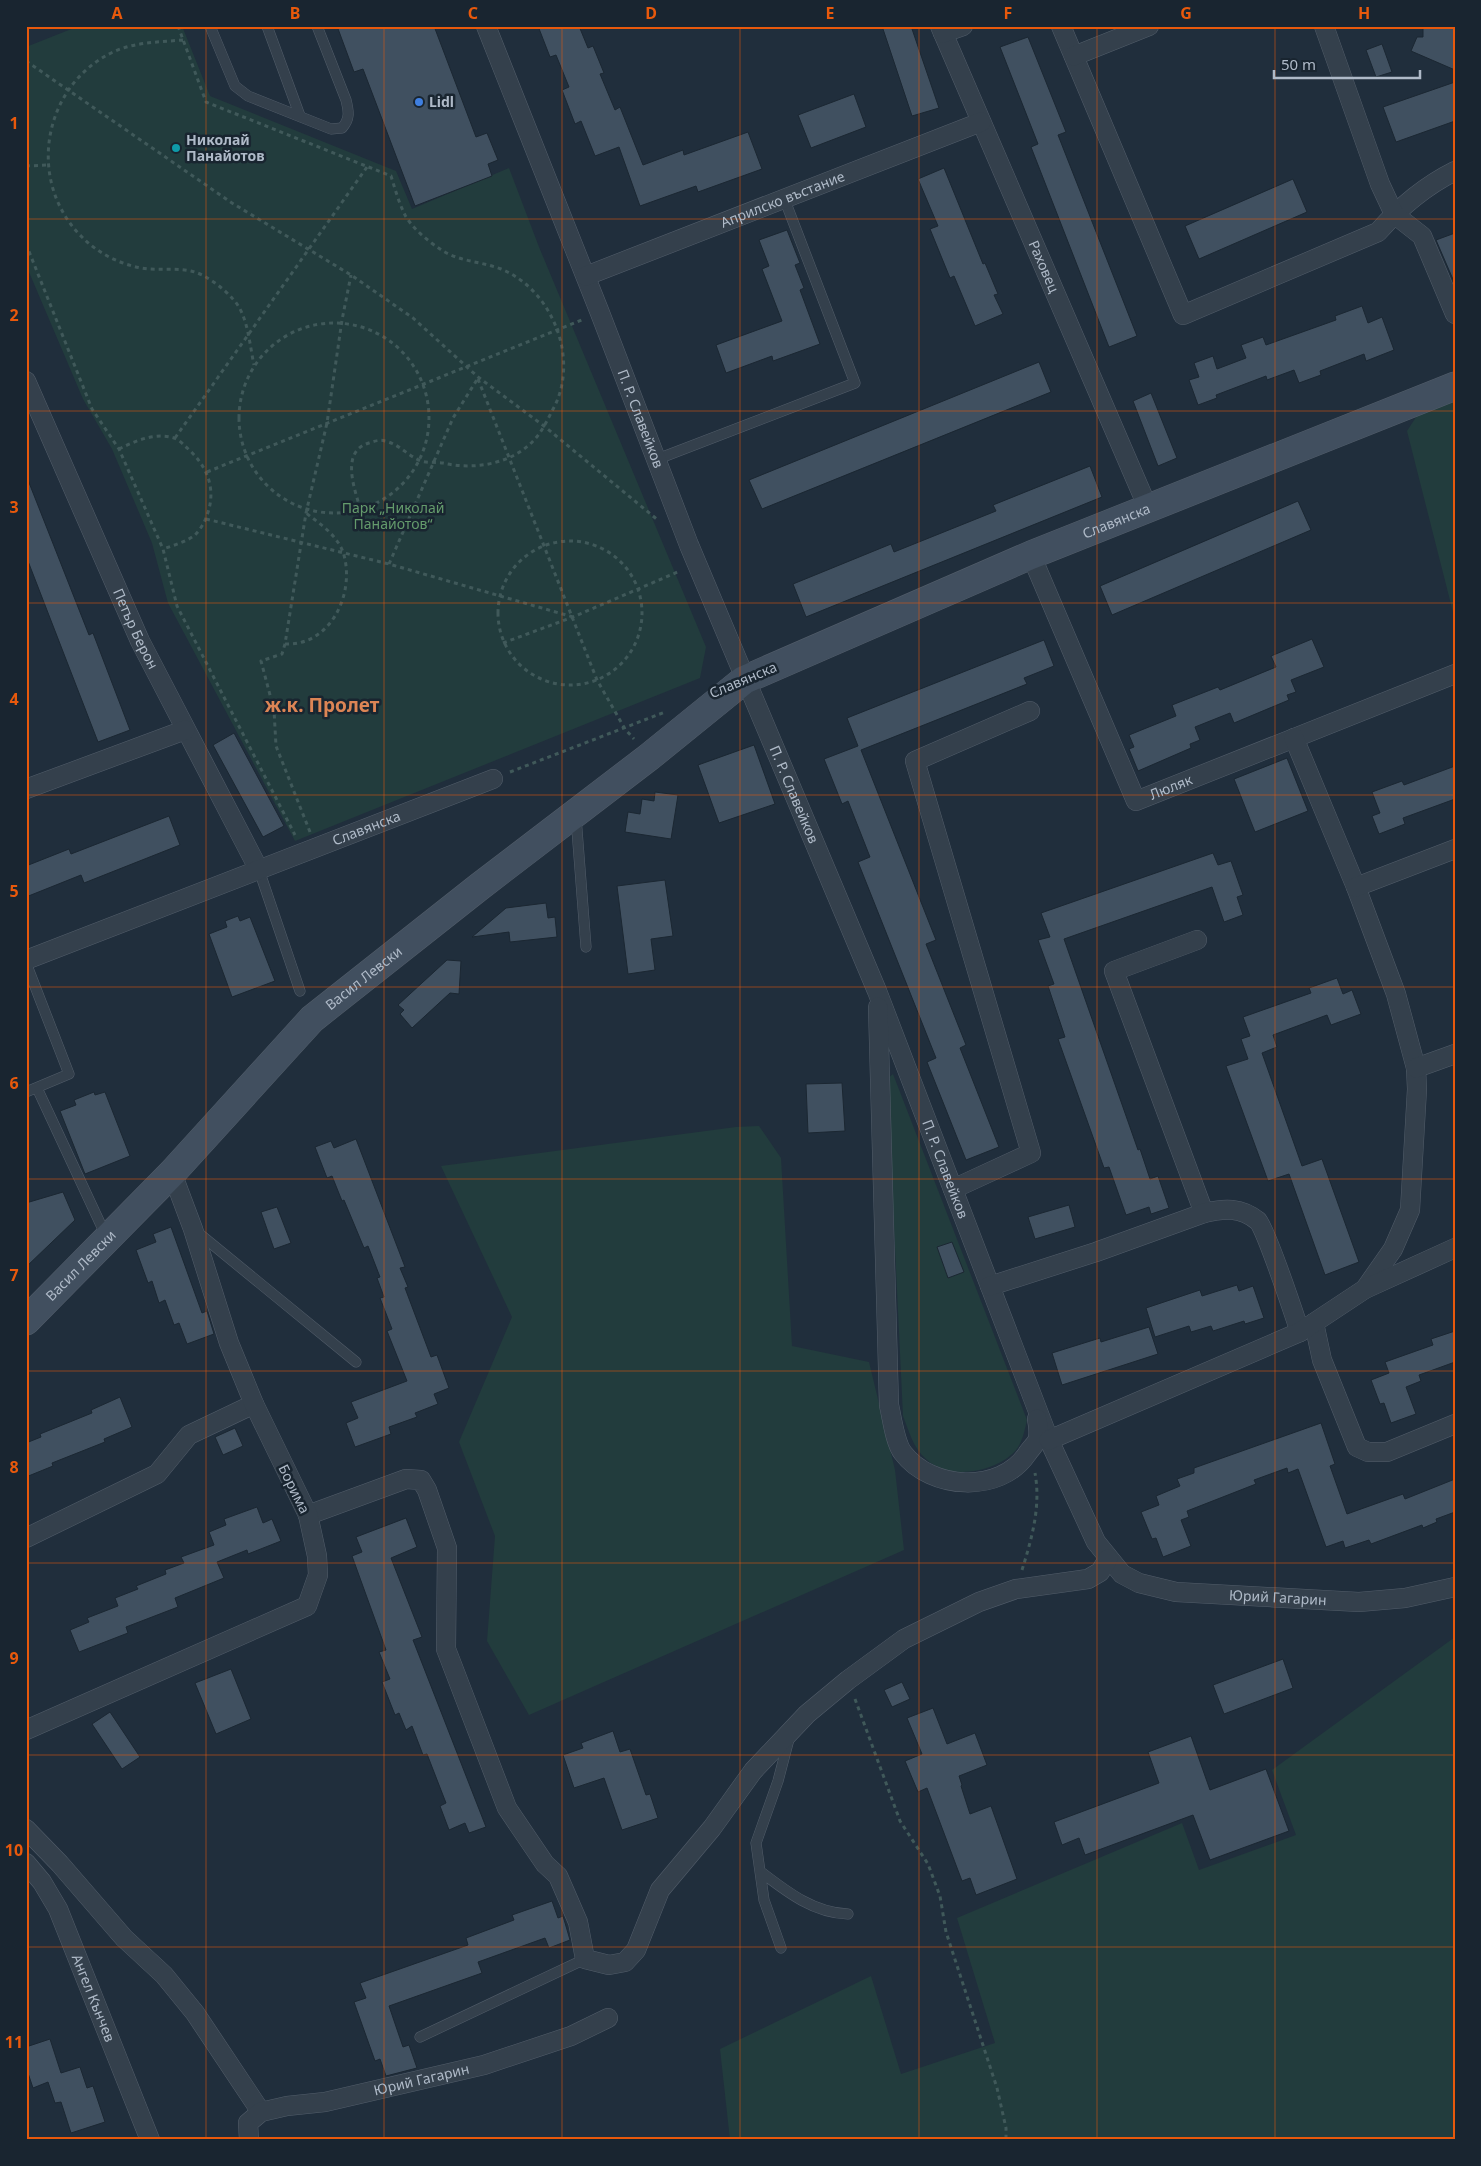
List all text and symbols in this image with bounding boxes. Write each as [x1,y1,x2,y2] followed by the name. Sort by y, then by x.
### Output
[111,2,123,24] text: A
[290,2,300,24] text: B
[468,2,478,24] text: C
[645,2,657,24] text: D
[826,2,835,24] text: E
[1004,2,1012,24] text: F
[1180,2,1192,24] text: G
[1358,2,1370,24] text: H
[1274,48,1420,80] scale bar
[1281,54,1316,74] text: 50 m
[429,92,454,111] place label: Lidl
[413,96,425,108] marker: Lidl
[9,112,19,134] text: 1
[186,130,265,165] place label: Николай Панайотов
[170,142,182,154] marker: Николай Панайотов
[718,166,847,232] street label: Априлско въстание
[1025,237,1064,296] street label: Раховец
[9,304,19,326] text: 2
[613,366,669,471] street label: П. Р. Славейков
[9,496,19,518] text: 3
[342,498,444,533] park label: Парк „Николай Панайотов“
[1079,499,1153,543] street label: Славянска
[109,585,163,672] street label: Петър Берон
[706,657,779,702] street label: Славянска
[9,688,19,710] text: 4
[265,692,380,718] district label: ж.к. Пролет
[766,742,824,846] street label: П. Р. Славейков
[1146,769,1195,804] street label: Люляк
[329,806,403,849] street label: Славянска
[9,880,19,902] text: 5
[321,941,406,1014] street label: Васил Левски
[9,1072,19,1094] text: 6
[918,1117,973,1221] street label: П. Р. Славейков
[41,1225,120,1305] street label: Васил Левски
[9,1264,19,1286] text: 7
[9,1456,19,1478] text: 8
[274,1461,315,1517] street label: Борима
[1229,1585,1327,1609] street label: Юрий Гагарин
[9,1647,19,1669] text: 9
[5,1839,23,1861] text: 10
[68,1951,120,2045] street label: Ангел Кънчев
[5,2031,23,2053] text: 11
[372,2059,471,2099] street label: Юрий Гагарин

